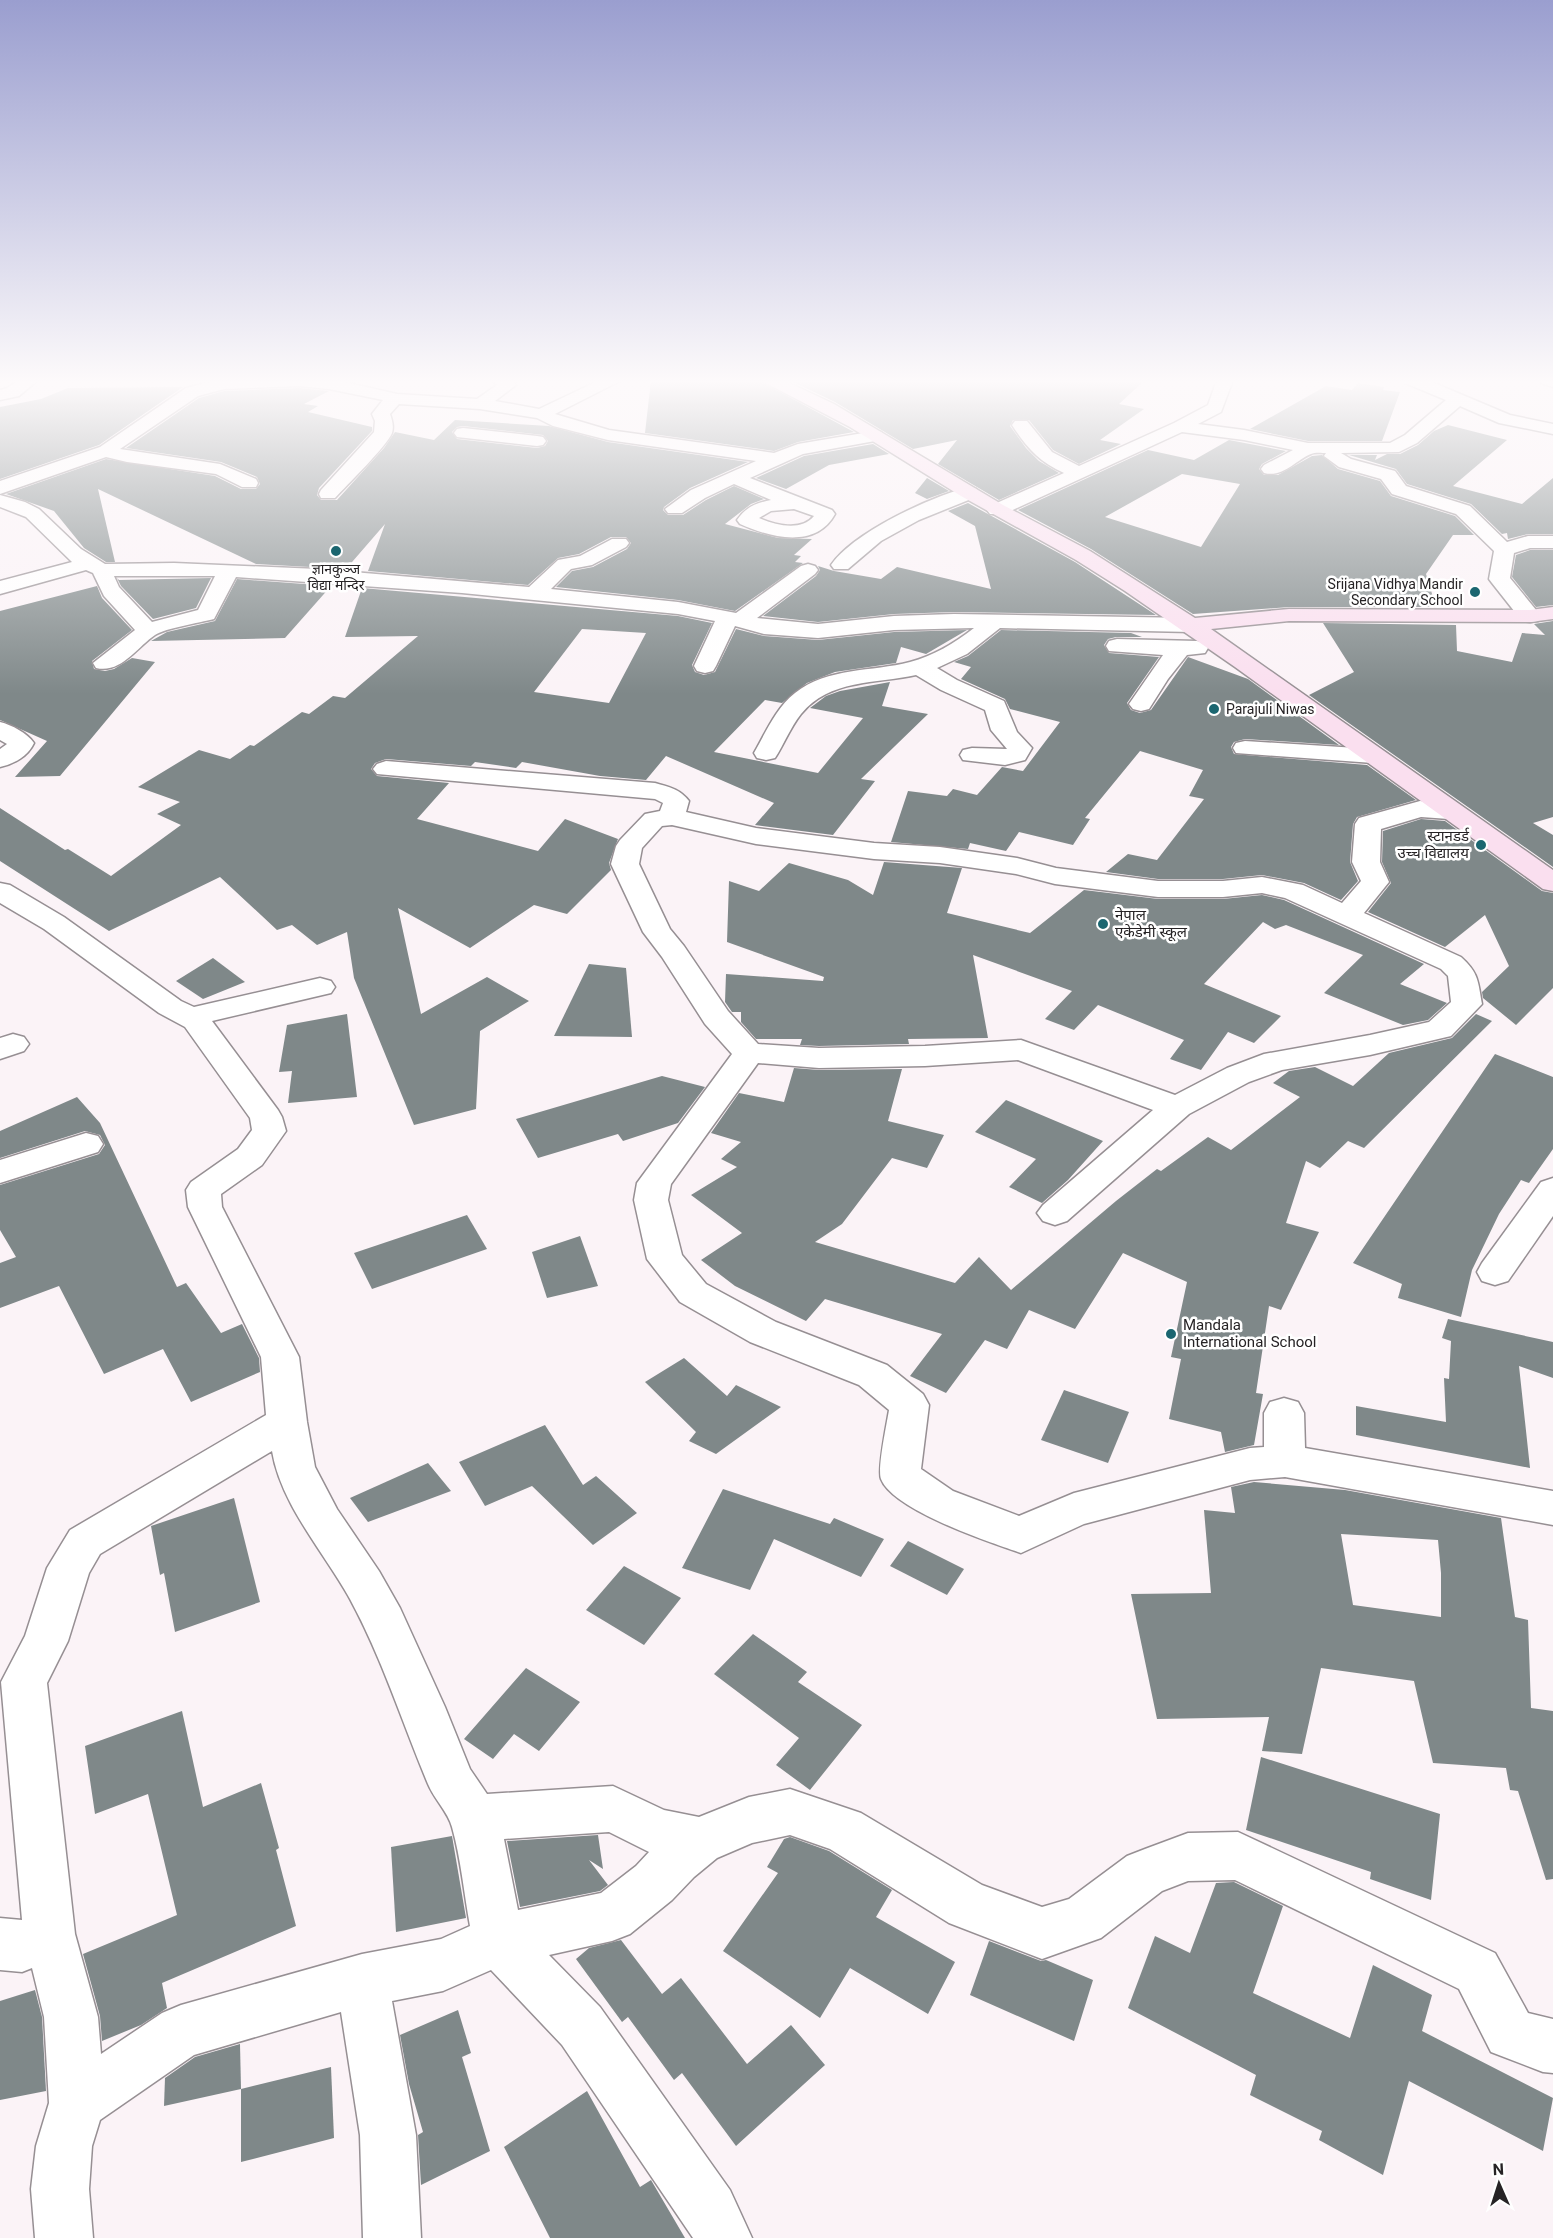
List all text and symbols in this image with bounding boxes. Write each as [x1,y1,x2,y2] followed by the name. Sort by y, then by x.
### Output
[329,544,343,558] marker: ज्ञानकुञ्‍ज विद्या मन्दिर
[308,561,365,593] place label: ज्ञानकुञ्‍ज विद्या मन्दिर
[1328,576,1463,608] place label: Srijana Vidhya Mandir Secondary School
[1468,585,1482,599] marker: Srijana Vidhya Mandir Secondary School
[1226,701,1315,717] place label: Parajuli Niwas
[1207,702,1221,716] marker: Parajuli Niwas
[1397,827,1470,862] place label: स्टानडर्ड उच्च विद्यालय
[1474,838,1488,852] marker: स्टानडर्ड उच्च विद्यालय
[1115,906,1188,942] place label: नेपाल एकेडेमी स्कूल
[1096,917,1110,931] marker: नेपाल एकेडेमी स्कूल
[1183,1316,1316,1351] place label: Mandala International School
[1164,1327,1178,1341] marker: Mandala International School
[1469,2154,1529,2214] north arrow
[1492,2160,1504,2179] text: N

